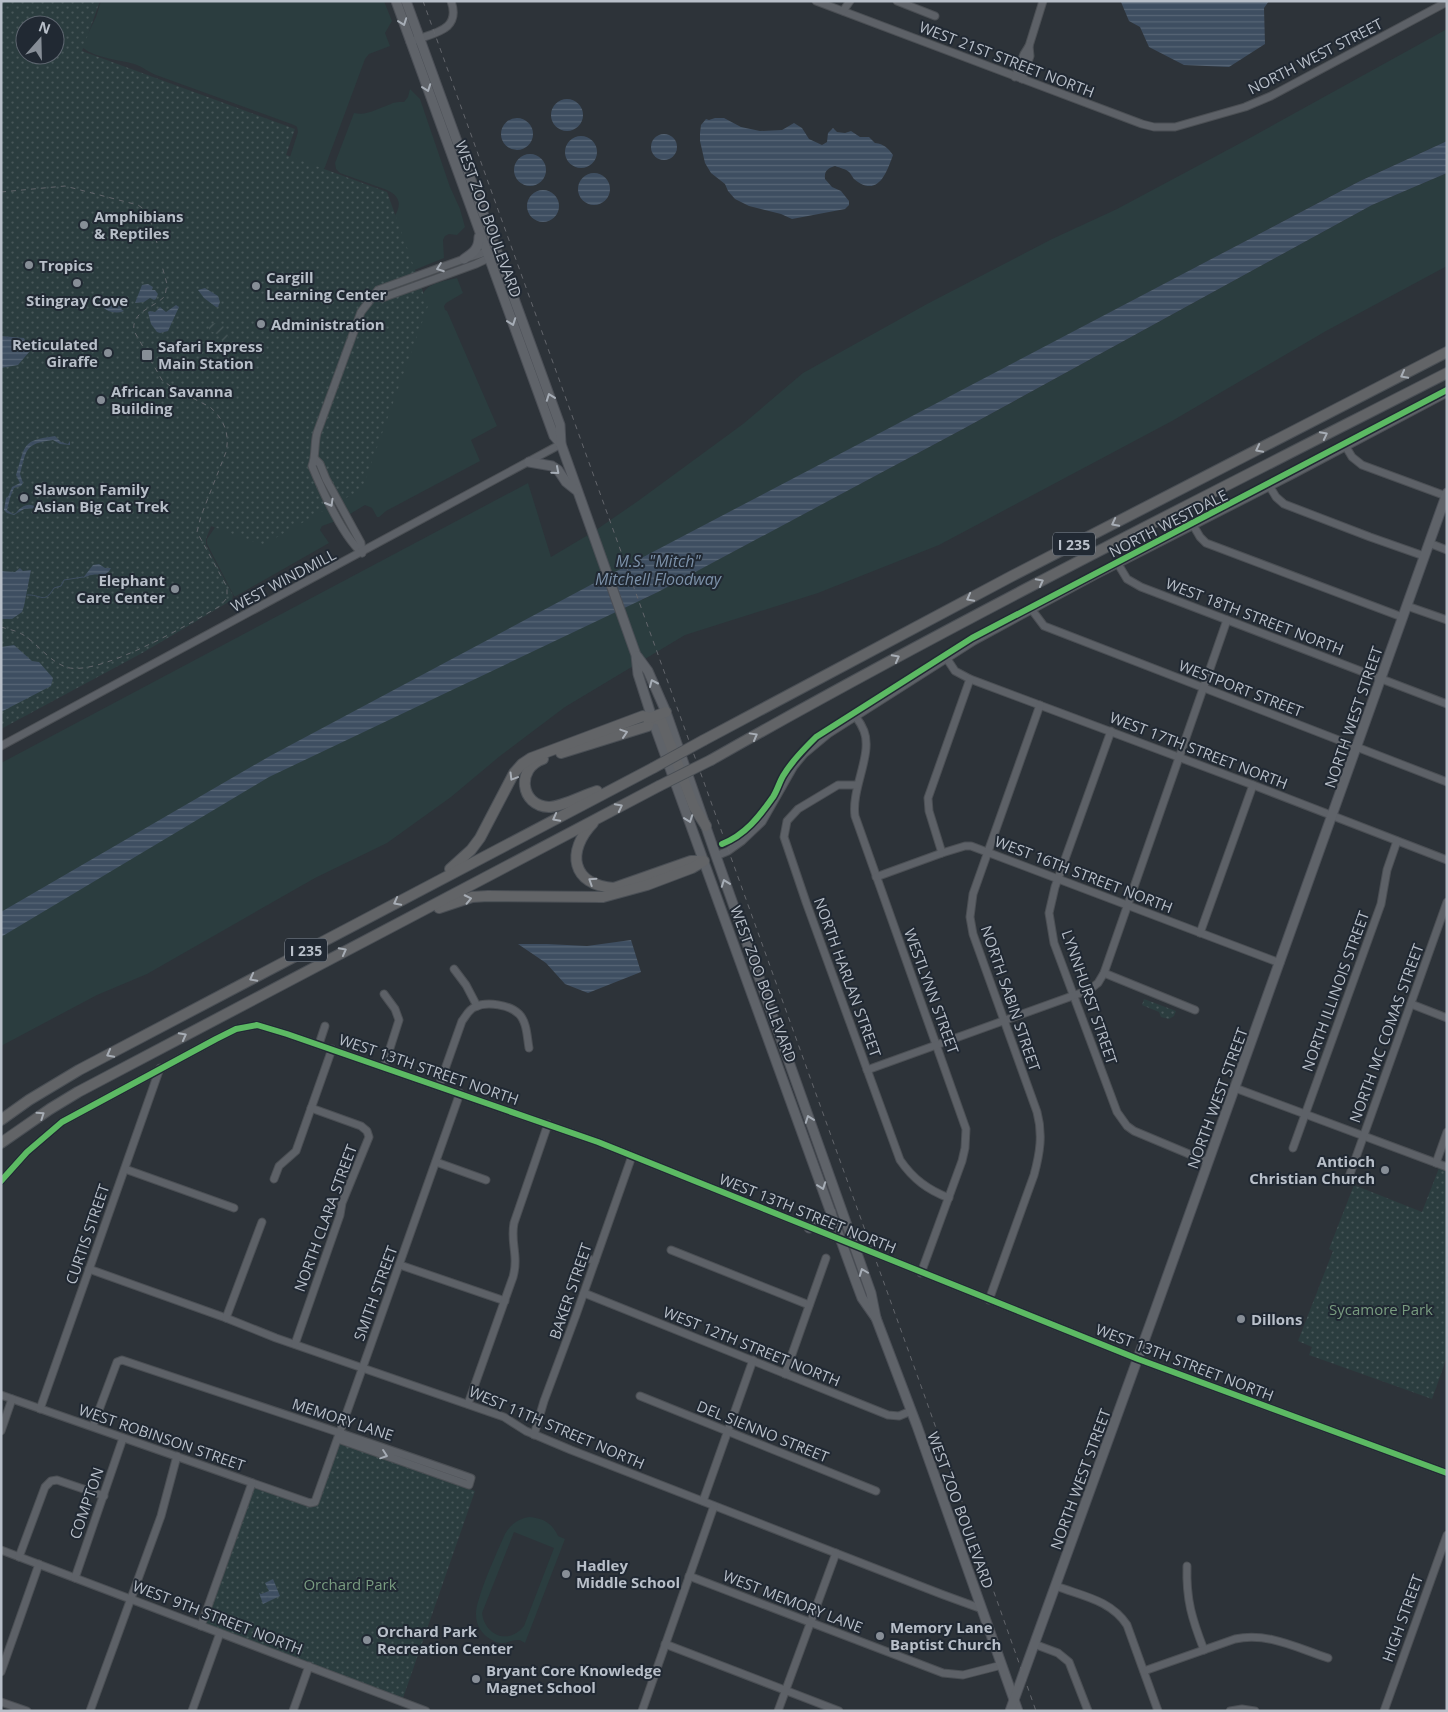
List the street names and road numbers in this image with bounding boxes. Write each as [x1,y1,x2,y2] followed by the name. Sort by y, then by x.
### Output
[1244,13,1386,99] street label: NORTH WEST STREET
[916,16,1098,102] street label: WEST 21ST STREET NORTH
[451,138,527,300] street label: WEST ZOO BOULEVARD
[1105,484,1231,562] street label: NORTH WESTDALE
[1053,532,1095,556] road number: I 235
[227,544,339,616] street label: WEST WINDMILL
[1163,573,1347,659] street label: WEST 18TH STREET NORTH
[1319,643,1387,791] street label: NORTH WEST STREET
[1176,655,1307,721] street label: WESTPORT STREET
[1107,707,1291,793] street label: WEST 17TH STREET NORTH
[992,831,1176,917] street label: WEST 16TH STREET NORTH
[810,894,886,1060] street label: NORTH HARLAN STREET
[726,903,802,1065] street label: WEST ZOO BOULEVARD
[1297,907,1374,1074] street label: NORTH ILLINOIS STREET
[977,922,1046,1074] street label: NORTH SABIN STREET
[900,926,964,1057] street label: WESTLYNN STREET
[1058,927,1123,1068] street label: LYNNHURST STREET
[285,938,327,962] road number: I 235
[1344,940,1428,1125] street label: NORTH MC COMAS STREET
[1182,1024,1252,1171] street label: NORTH WEST STREET
[336,1029,522,1109] street label: WEST 13TH STREET NORTH
[289,1141,361,1294] street label: NORTH CLARA STREET
[717,1168,899,1258] street label: WEST 13TH STREET NORTH
[60,1180,114,1287] street label: CURTIS STREET
[544,1240,596,1342] street label: BAKER STREET
[349,1242,402,1343] street label: SMITH STREET
[661,1301,843,1391] street label: WEST 12TH STREET NORTH
[1093,1319,1277,1405] street label: WEST 13TH STREET NORTH
[466,1381,648,1473] street label: WEST 11TH STREET NORTH
[290,1393,396,1445] street label: MEMORY LANE
[694,1395,833,1467] street label: DEL SIENNO STREET
[76,1399,248,1475] street label: WEST ROBINSON STREET
[1045,1405,1115,1552] street label: NORTH WEST STREET
[923,1429,999,1591] street label: WEST ZOO BOULEVARD
[64,1464,108,1542] street label: COMPTON
[720,1565,866,1637] street label: WEST MEMORY LANE
[1377,1571,1427,1665] street label: HIGH STREET
[130,1575,306,1659] street label: WEST 9TH STREET NORTH

